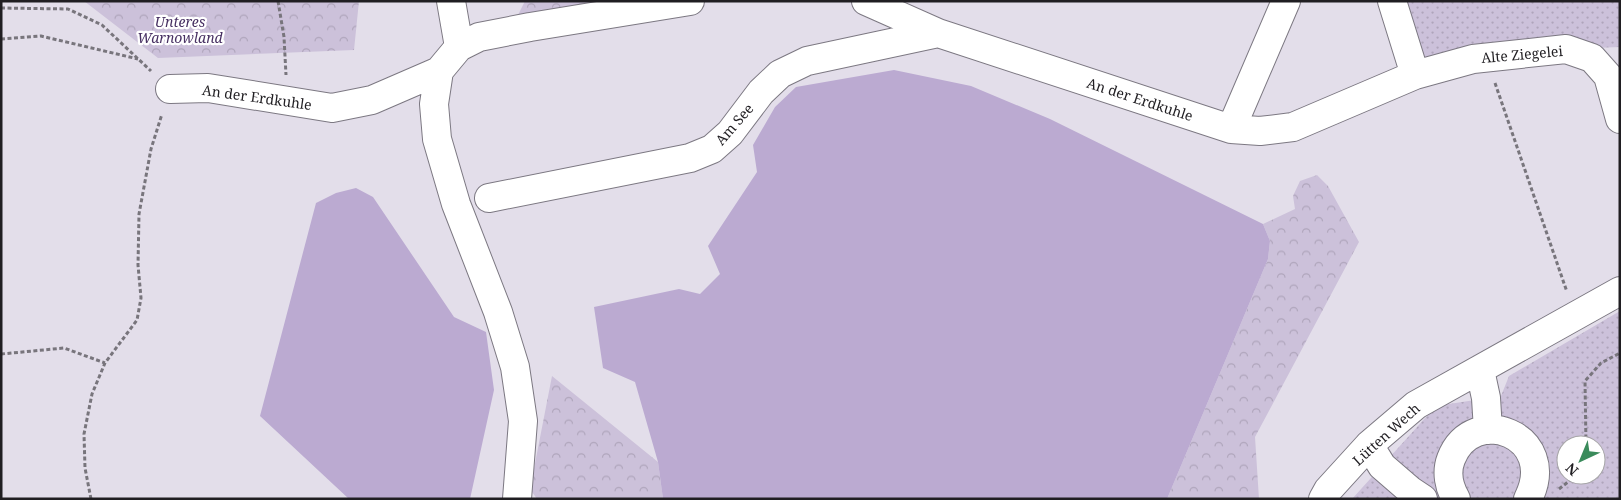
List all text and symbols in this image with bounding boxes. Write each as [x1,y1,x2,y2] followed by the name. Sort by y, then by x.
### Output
[137,12,224,47] park label: Unteres Warnowland
[1480,41,1564,67] street label: Alte Ziegelei
[1084,73,1196,125] street label: An der Erdkuhle
[201,80,313,114] street label: An der Erdkuhle
[711,99,757,149] street label: Am See
[1348,399,1424,469] street label: Lütten Wech
[1556,435,1606,485] north arrow
[1561,459,1582,480] text: N

